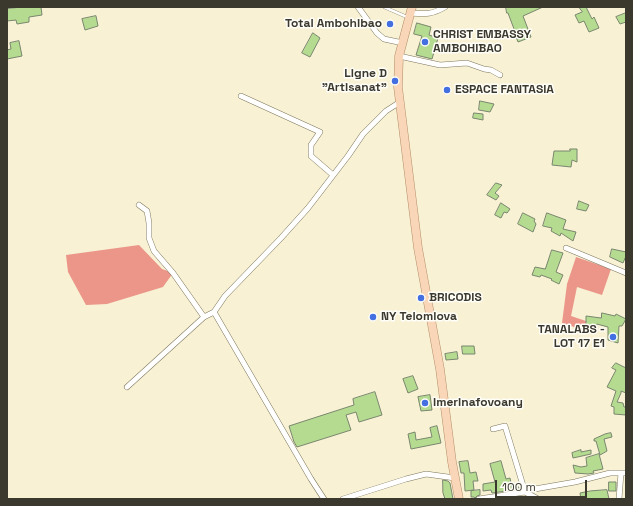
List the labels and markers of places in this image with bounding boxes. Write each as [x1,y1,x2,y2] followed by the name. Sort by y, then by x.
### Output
[285,17,382,31] place label: Total Ambohibao
[385,19,395,29] marker: Total Ambohibao
[433,28,531,56] place label: CHRIST EMBASSY AMBOHIBAO
[420,37,430,47] marker: CHRIST EMBASSY AMBOHIBAO
[322,67,387,95] place label: Ligne D "Artisanat"
[390,76,400,86] marker: Ligne D "Artisanat"
[455,83,554,97] place label: ESPACE FANTASIA
[442,85,452,95] marker: ESPACE FANTASIA
[429,291,482,305] place label: BRICODIS
[416,293,426,303] marker: BRICODIS
[381,310,457,324] place label: NY Telomiova
[368,312,378,322] marker: NY Telomiova
[538,323,605,351] place label: TANALABS - LOT 17 E1
[608,332,618,342] marker: TANALABS - LOT 17 E1
[433,396,523,410] place label: Imerinafovoany
[420,398,430,408] marker: Imerinafovoany

